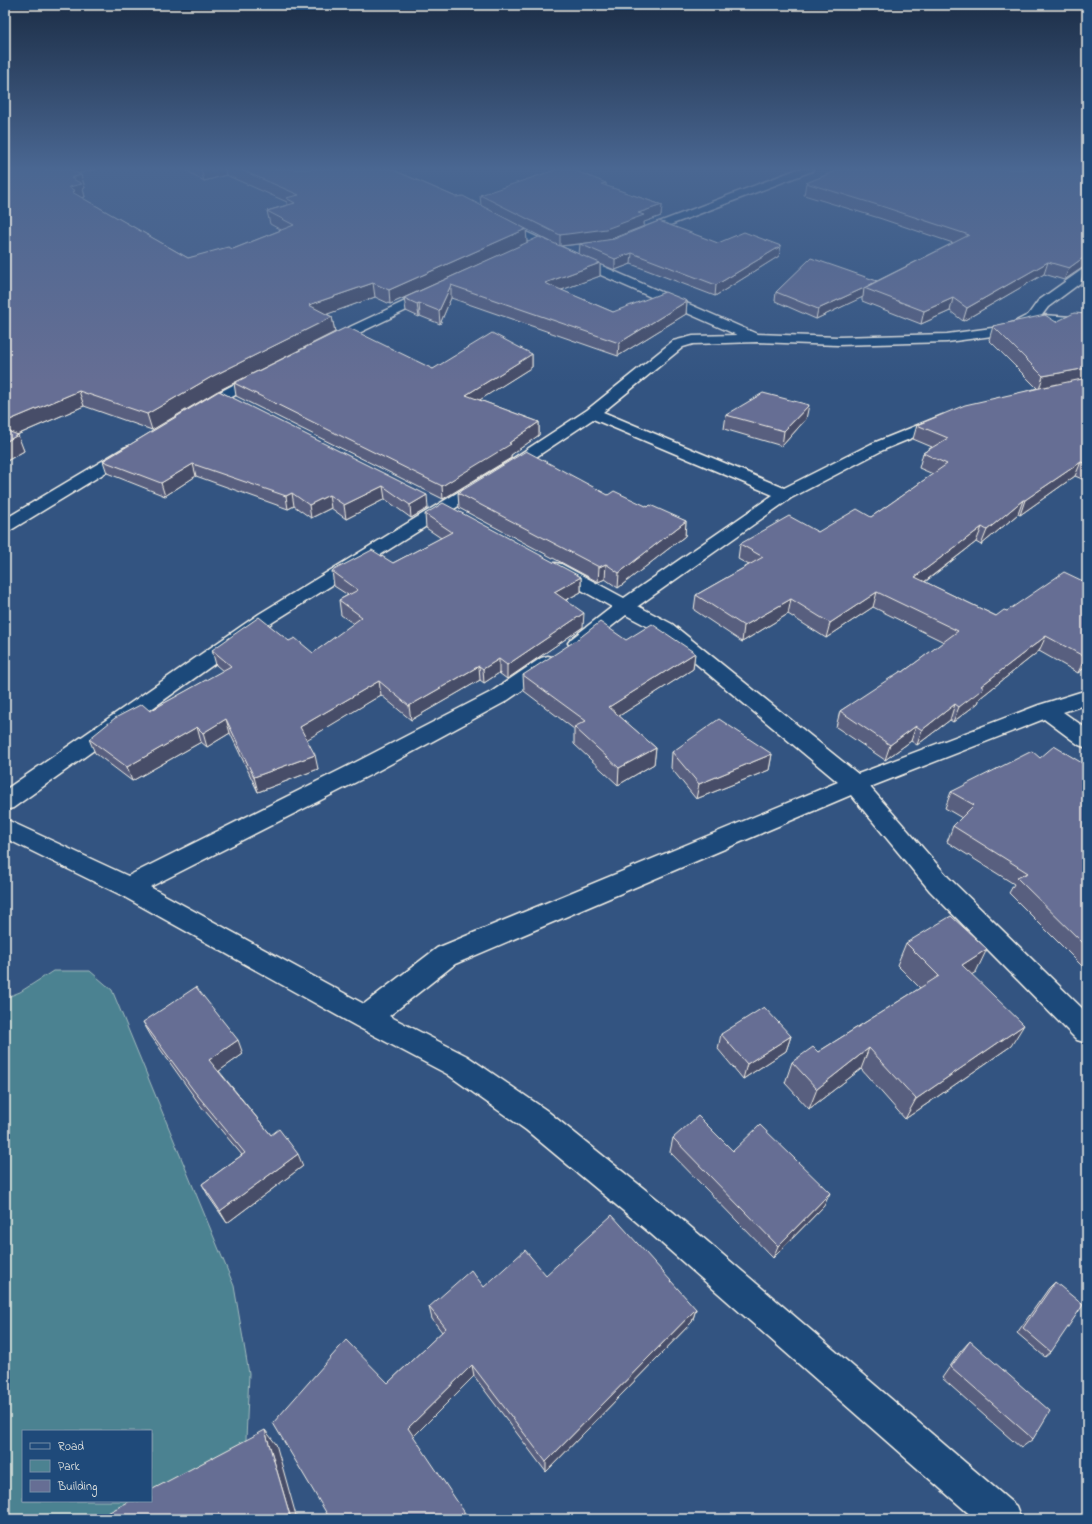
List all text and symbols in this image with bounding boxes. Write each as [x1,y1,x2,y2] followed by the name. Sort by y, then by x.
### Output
[22,1430,152,1502] legend
[58,1438,84,1456] text: Road
[58,1458,80,1476] text: Park
[57,1478,97,1497] text: Building

